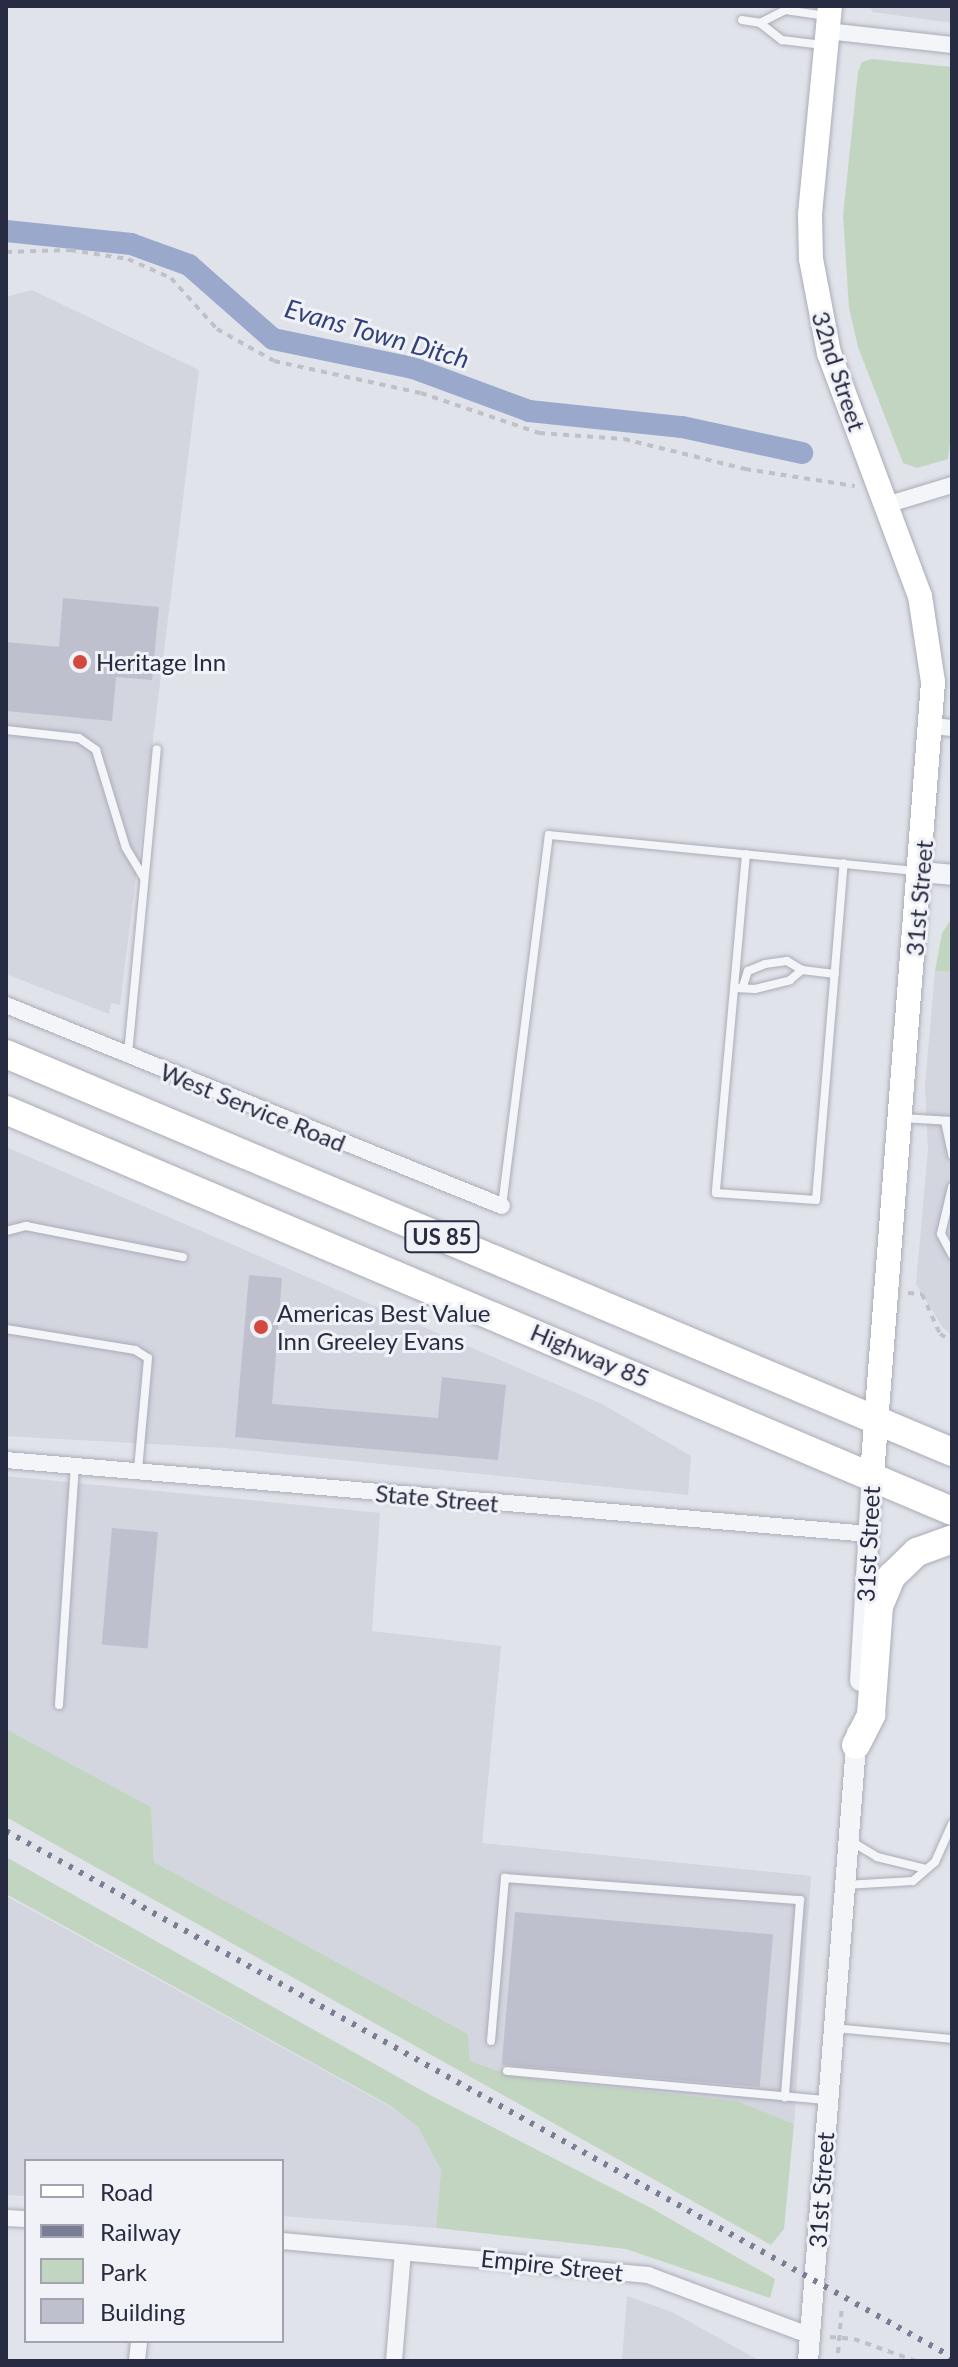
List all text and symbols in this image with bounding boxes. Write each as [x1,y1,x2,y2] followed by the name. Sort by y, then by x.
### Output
[281,293,473,375] water label: Evans Town Ditch
[806,308,872,434] street label: 32nd Street
[96,648,226,676] place label: Heritage Inn
[71,653,89,671] marker: Heritage Inn
[900,839,938,957] street label: 31st Street
[156,1057,350,1157] street label: West Service Road
[404,1219,480,1255] road number: US 85
[277,1299,491,1355] place label: Americas Best Value Inn Greeley Evans
[526,1317,654,1393] street label: Highway 85
[252,1318,270,1336] marker: Americas Best Value Inn Greeley Evans
[374,1478,500,1518] street label: State Street
[851,1485,885,1603] street label: 31st Street
[803,2131,839,2249] street label: 31st Street
[24,2159,284,2343] legend
[100,2177,153,2206] text: Road
[100,2217,181,2246] text: Railway
[480,2243,624,2287] street label: Empire Street
[100,2257,147,2286] text: Park
[100,2297,185,2326] text: Building

